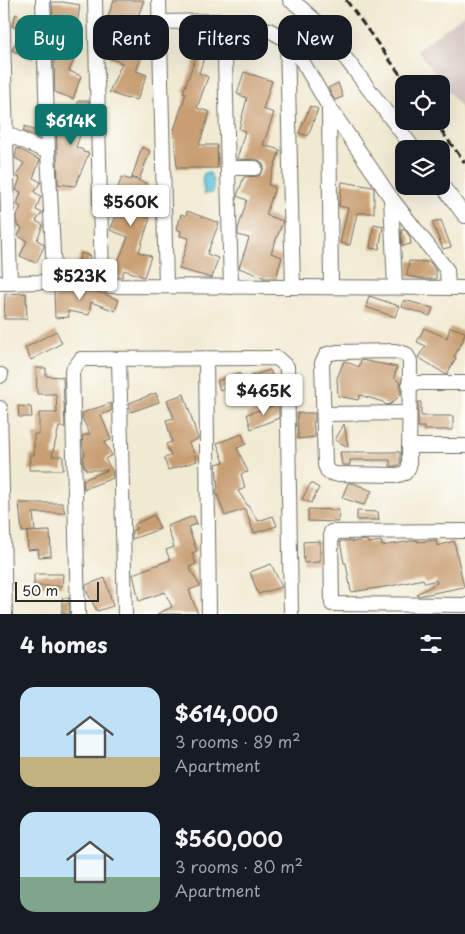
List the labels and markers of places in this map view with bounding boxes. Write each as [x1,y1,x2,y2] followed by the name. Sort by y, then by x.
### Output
[36,104,106,146] pin: $614K
[96,184,166,227] pin: $560K
[45,258,115,301] pin: $523K
[229,374,299,416] pin: $465K

